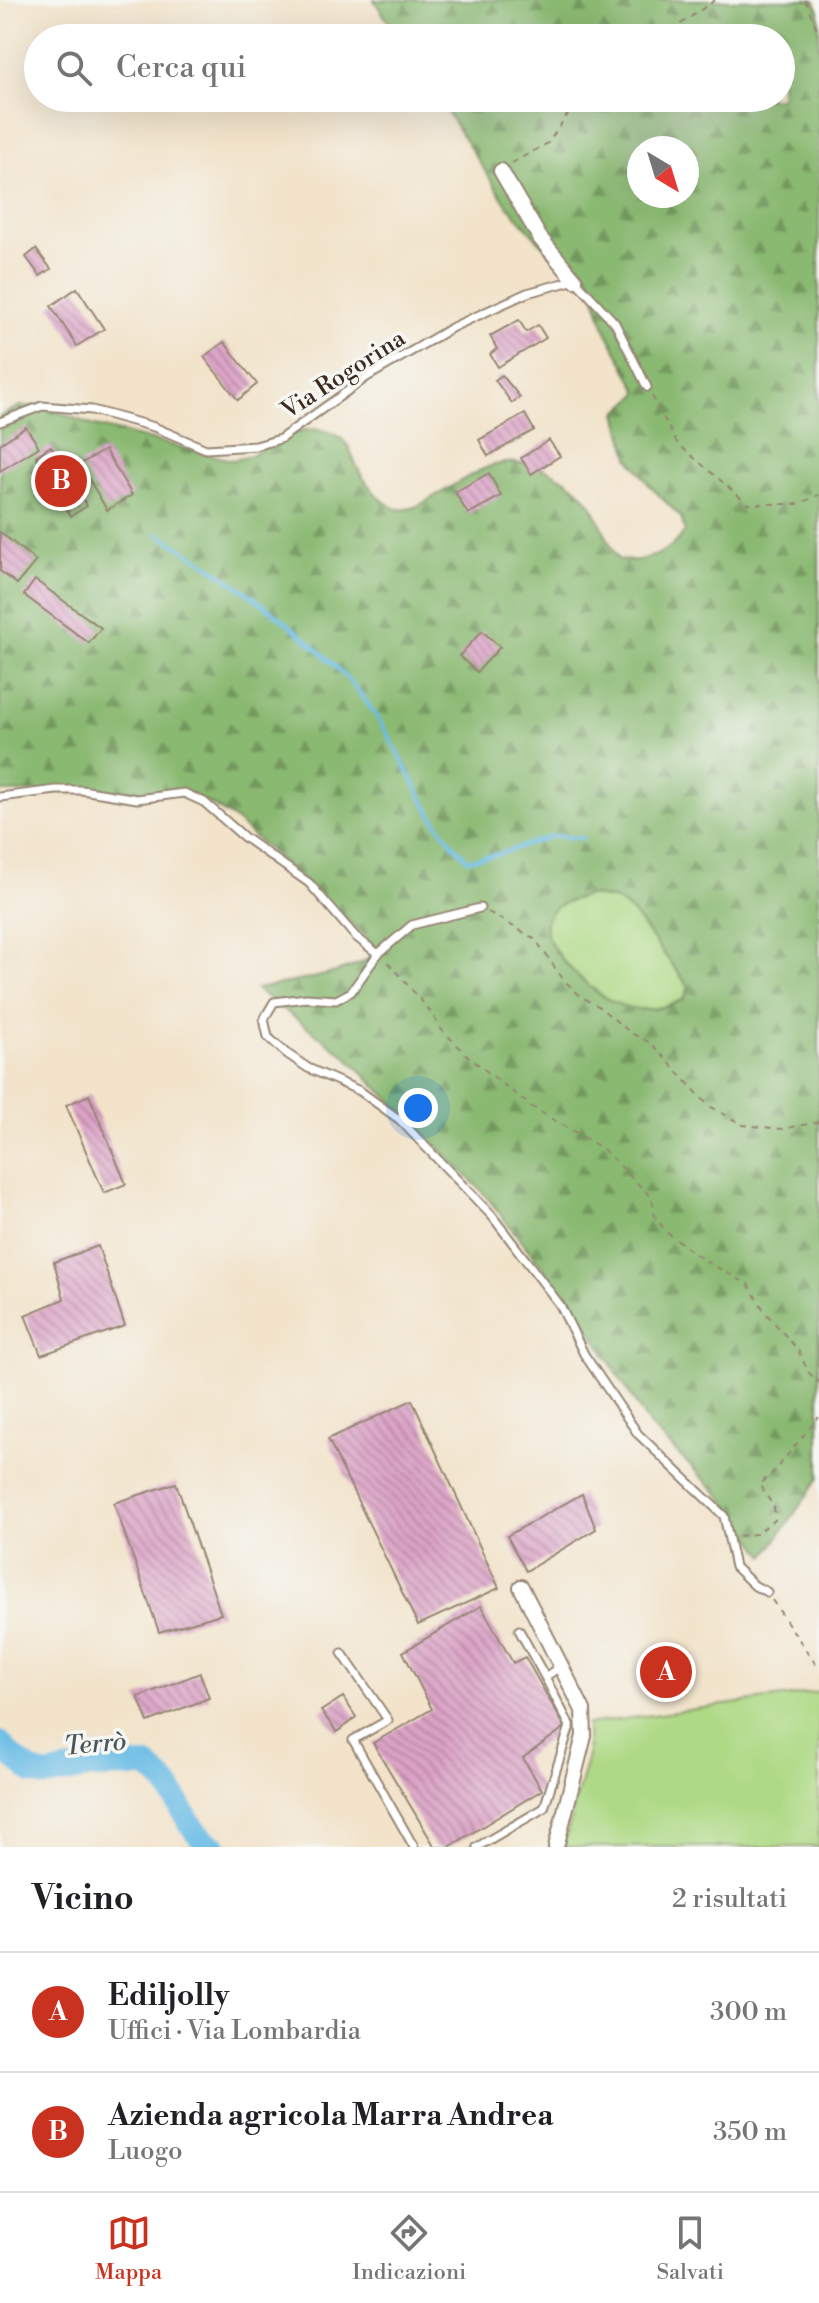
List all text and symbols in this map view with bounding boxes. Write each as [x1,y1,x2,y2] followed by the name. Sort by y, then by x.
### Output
[24,24,795,112] search box
[52,46,96,90] icon: search
[116,49,246,87] text: Cerca qui
[627,136,699,208] north arrow
[275,323,412,427] street label: Via Rogorina
[35,451,87,511] pin: B
[398,1088,438,1128] your location
[640,1642,692,1702] pin: A
[63,1725,128,1763] water label: Terrò
[32,1878,134,1920] text: Vicino
[672,1883,787,1915] text: 2 risultati
[108,1977,229,2015] text: Ediljolly
[49,1996,67,2028] text: A
[710,1996,787,2028] text: 300 m
[108,2015,361,2047] text: Uffici · Via Lombardia
[108,2097,553,2135] text: Azienda agricola Marra Andrea
[48,2116,68,2148] text: B
[713,2116,787,2148] text: 350 m
[108,2135,183,2167] text: Luogo
[95,2211,162,2286] tab: Mappa
[352,2211,466,2286] tab: Indicazioni
[656,2211,724,2286] tab: Salvati

